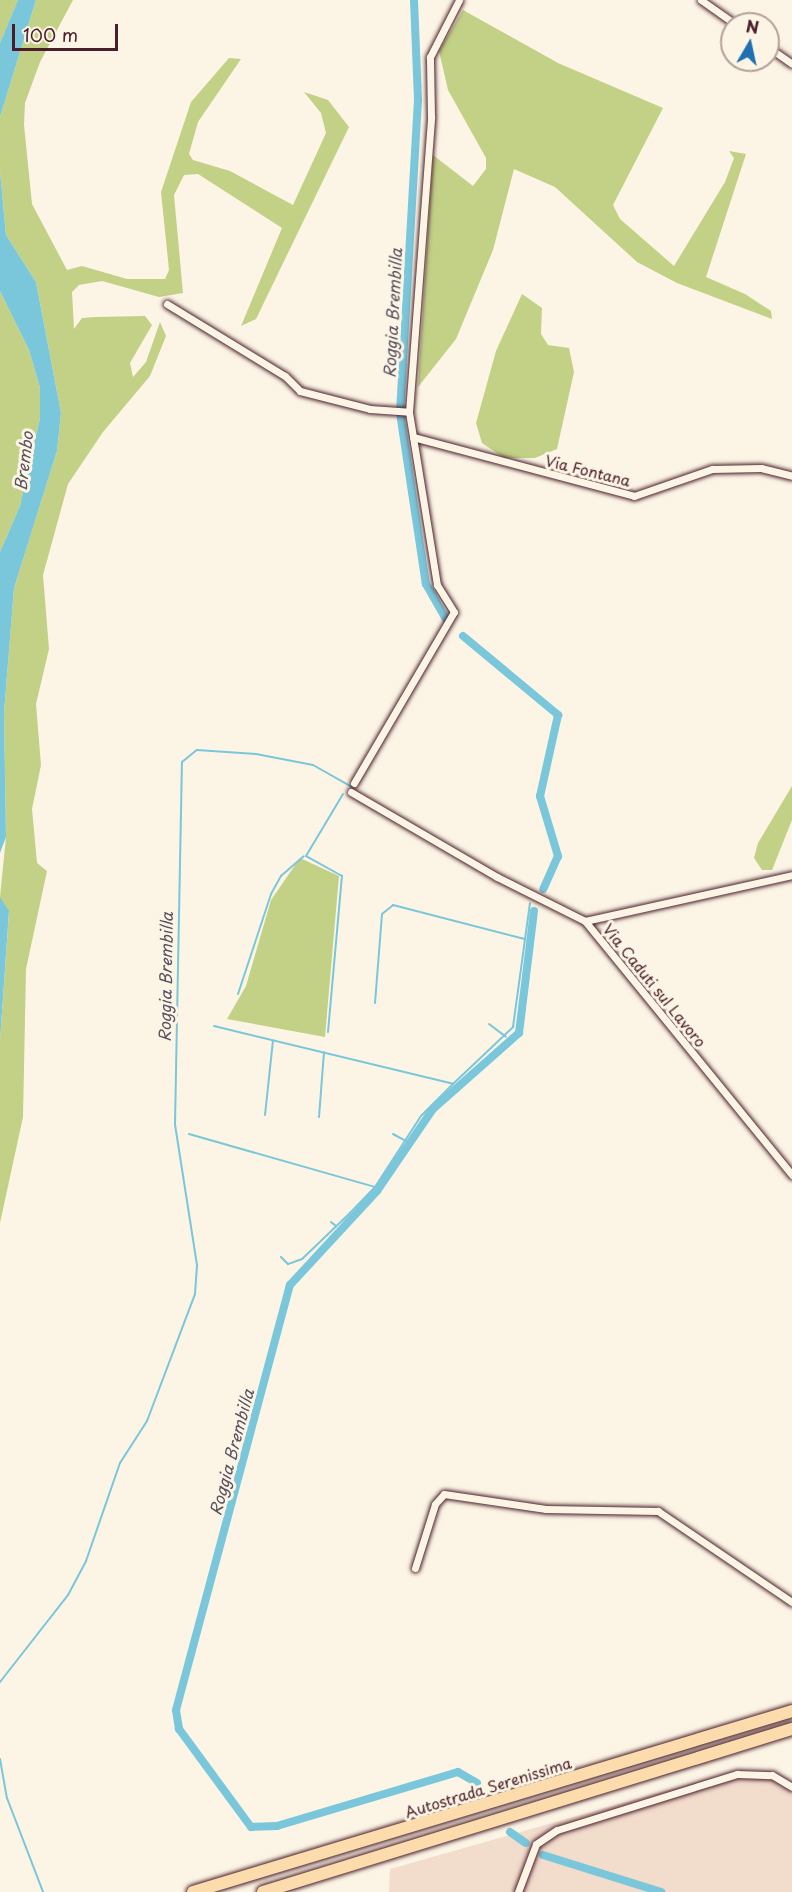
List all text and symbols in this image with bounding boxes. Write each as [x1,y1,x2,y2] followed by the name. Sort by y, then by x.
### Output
[15,12,122,50] scale bar
[720,12,780,72] north arrow
[744,13,761,39] text: N
[23,21,78,48] text: 100 m
[379,247,405,379] water label: Roggia Brembilla
[10,430,36,492] water label: Brembo
[543,451,633,489] street label: Via Fontana
[154,911,176,1043] water label: Roggia Brembilla
[599,919,711,1051] street label: Via Caduti sul Lavoro
[205,1386,257,1518] water label: Roggia Brembilla
[403,1753,573,1821] street label: Autostrada Serenissima

